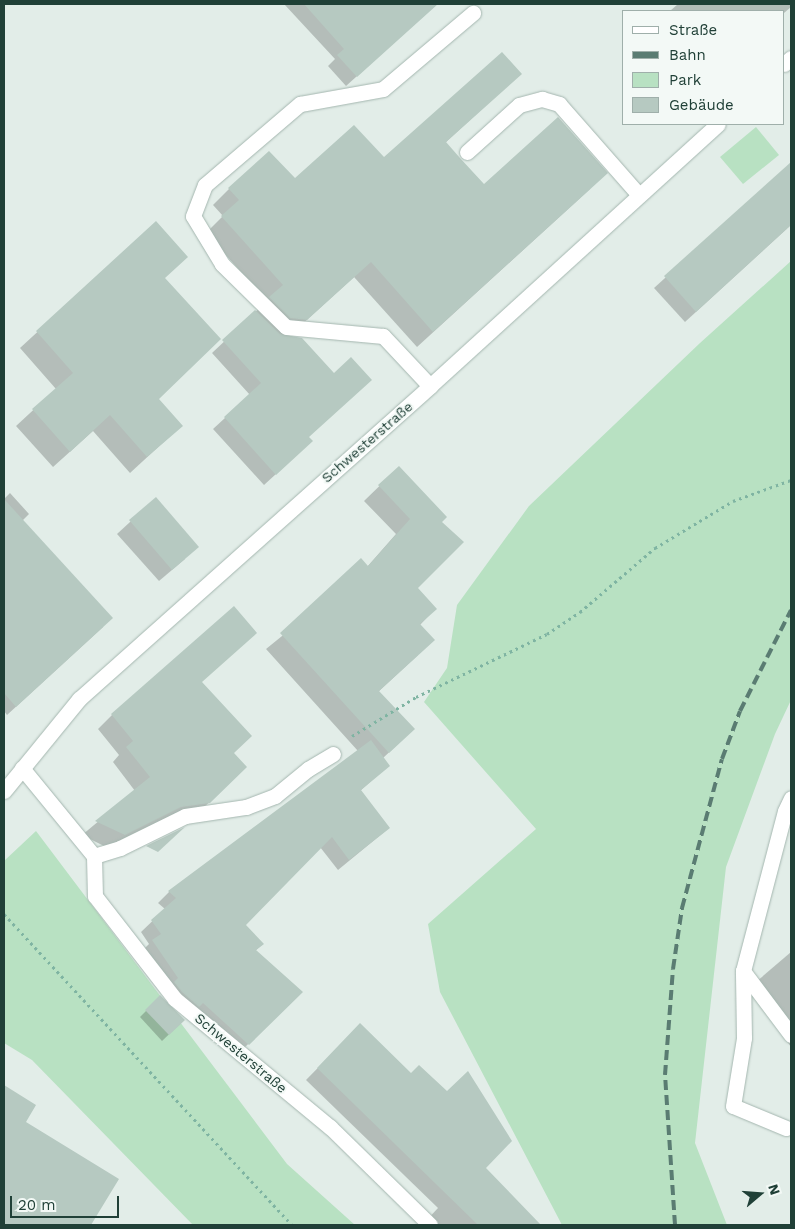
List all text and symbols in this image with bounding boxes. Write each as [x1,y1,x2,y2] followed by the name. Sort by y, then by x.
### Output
[622,10,785,125] legend
[669,21,717,39] text: Straße
[669,46,706,64] text: Bahn
[669,71,701,89] text: Park
[669,96,734,114] text: Gebäude
[318,398,416,486] street label: Schwesterstraße
[192,1010,290,1096] street label: Schwesterstraße
[735,1169,785,1219] north arrow
[765,1182,783,1197] text: N
[12,1186,121,1218] scale bar
[18,1196,56,1214] text: 20 m

